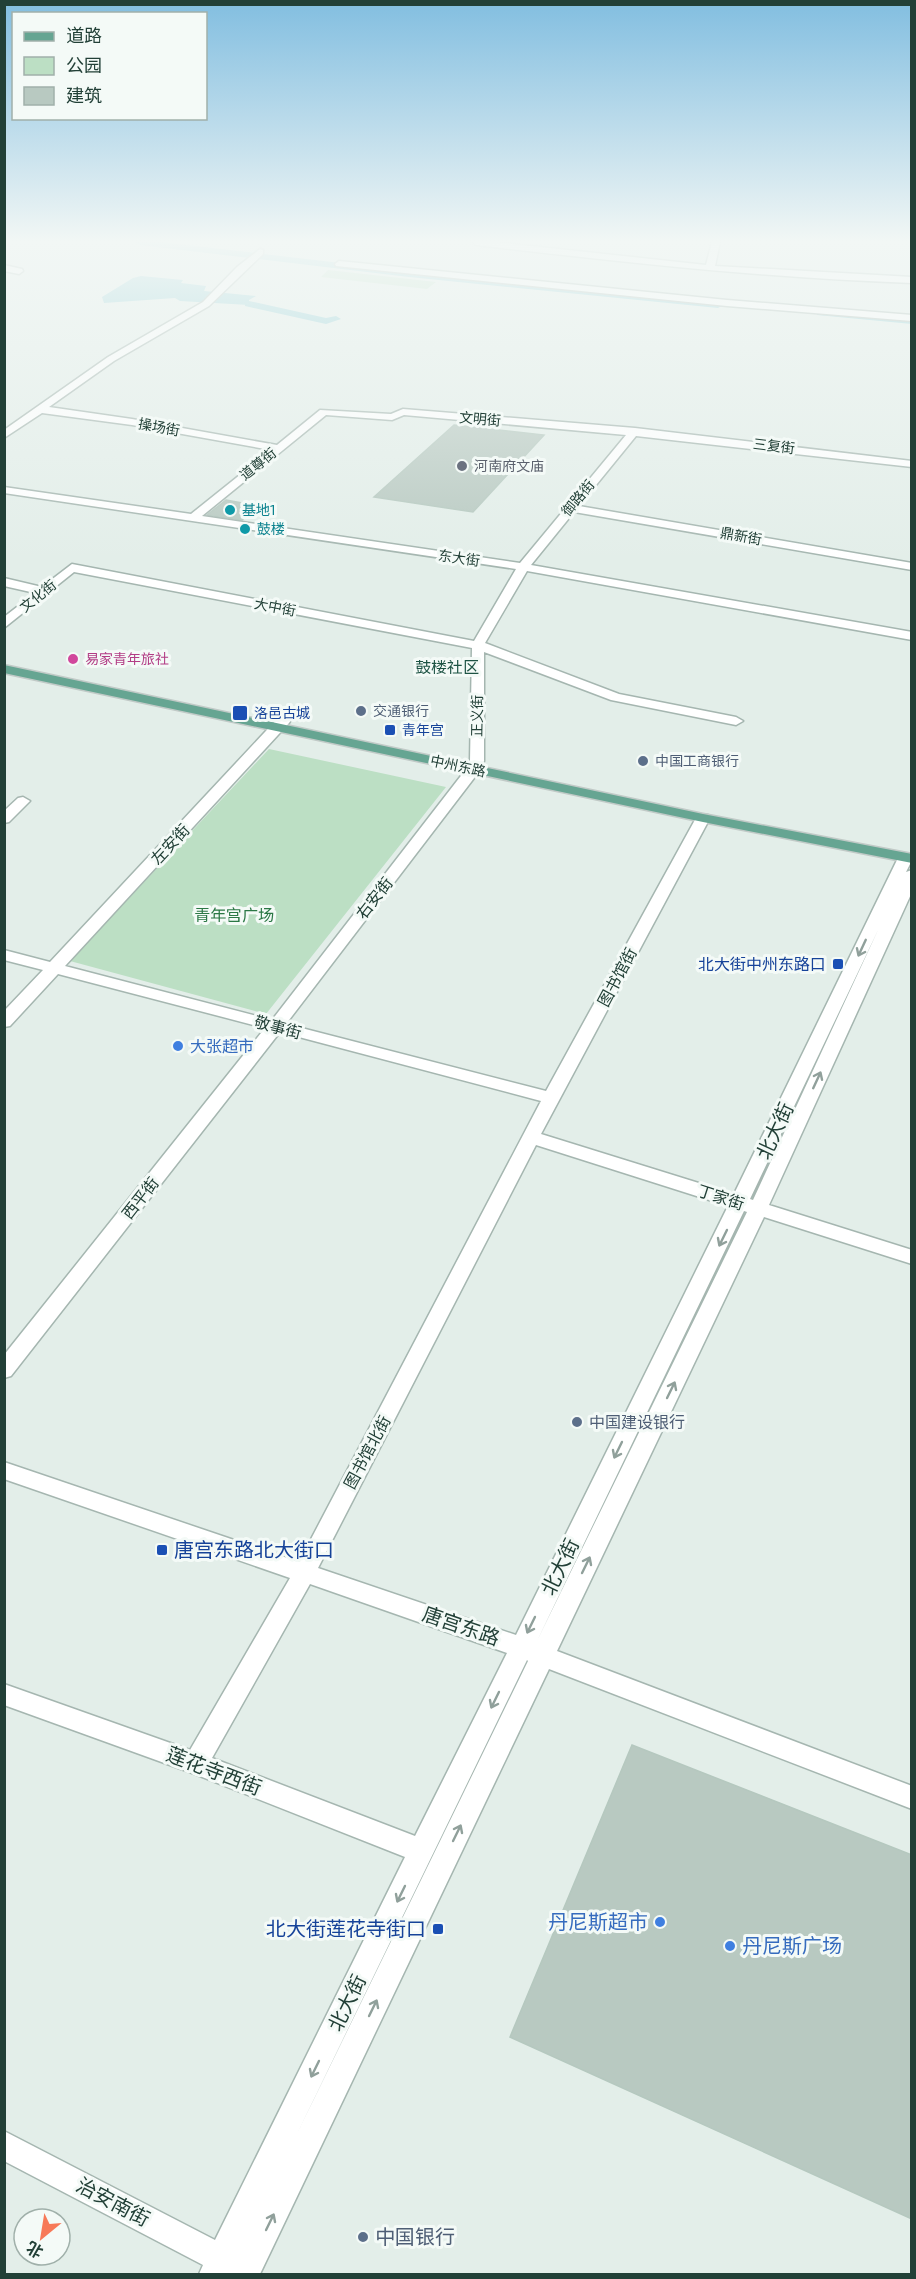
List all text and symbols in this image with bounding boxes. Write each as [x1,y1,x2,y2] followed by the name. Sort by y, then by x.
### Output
[12,12,207,120] legend
[66,24,102,46] text: 道路
[66,54,102,76] text: 公园
[66,84,102,106] text: 建筑
[458,408,502,429] street label: 文明街
[137,414,181,439] street label: 操场街
[752,435,796,456] street label: 三复街
[236,444,279,483] street label: 道尊街
[474,457,544,474] place label: 河南府文庙
[455,459,469,473] marker: 河南府文庙
[558,476,598,519] street label: 御路街
[242,501,276,518] place label: 基地1
[223,503,237,517] marker: 基地1
[257,520,285,537] place label: 鼓楼
[238,522,252,536] marker: 鼓楼
[719,523,763,548] street label: 鼎新街
[437,546,481,569] street label: 东大街
[16,576,59,615] street label: 文化街
[253,594,297,619] street label: 大中街
[85,650,169,667] place label: 易家青年旅社
[66,652,80,666] marker: 易家青年旅社
[415,657,479,676] district label: 鼓楼社区
[468,695,485,737] street label: 正义街
[373,702,429,719] place label: 交通银行
[231,704,249,722] marker: 洛邑古城
[254,704,310,721] place label: 洛邑古城
[354,704,368,718] marker: 交通银行
[402,721,444,738] place label: 青年宫
[383,723,397,737] marker: 青年宫
[429,751,487,780] street label: 中州东路
[655,752,739,769] place label: 中国工商银行
[636,754,650,768] marker: 中国工商银行
[146,820,193,868] street label: 左安街
[351,873,396,922] street label: 右安街
[194,905,274,924] park label: 青年宫广场
[855,939,867,957] one-way arrow
[593,944,640,1009] street label: 图书馆街
[698,954,826,973] place label: 北大街中州东路口
[831,957,845,971] marker: 北大街中州东路口
[252,1011,304,1042] street label: 敬事街
[190,1036,254,1055] place label: 大张超市
[171,1039,185,1053] marker: 大张超市
[812,1072,823,1090] one-way arrow
[751,1098,798,1163] street label: 北大街
[117,1173,162,1222] street label: 西平街
[695,1180,747,1213] street label: 丁家街
[717,1229,729,1247] one-way arrow
[665,1381,677,1399] one-way arrow
[339,1412,394,1492] street label: 图书馆北街
[589,1412,685,1431] place label: 中国建设银行
[570,1415,584,1429] marker: 中国建设银行
[612,1441,623,1459] one-way arrow
[535,1534,583,1599] street label: 北大街
[174,1537,334,1561] place label: 唐宫东路北大街口
[155,1543,169,1557] marker: 唐宫东路北大街口
[581,1557,593,1575] one-way arrow
[420,1601,503,1649] street label: 唐宫东路
[525,1616,537,1634] one-way arrow
[488,1691,500,1709] one-way arrow
[163,1741,265,1799] street label: 莲花寺西街
[452,1824,464,1842] one-way arrow
[395,1885,406,1903] one-way arrow
[548,1909,648,1933] place label: 丹尼斯超市
[653,1915,667,1929] marker: 丹尼斯超市
[266,1916,426,1940] place label: 北大街莲花寺街口
[431,1922,445,1936] marker: 北大街莲花寺街口
[742,1933,842,1957] place label: 丹尼斯广场
[723,1939,737,1953] marker: 丹尼斯广场
[322,1970,370,2035] street label: 北大街
[367,2000,379,2018] one-way arrow
[309,2060,320,2078] one-way arrow
[73,2172,154,2230] street label: 治安南街
[12,2207,72,2267] north arrow
[265,2213,276,2231] one-way arrow
[375,2224,455,2248] place label: 中国银行
[356,2230,370,2244] marker: 中国银行
[23,2238,46,2263] text: 北

